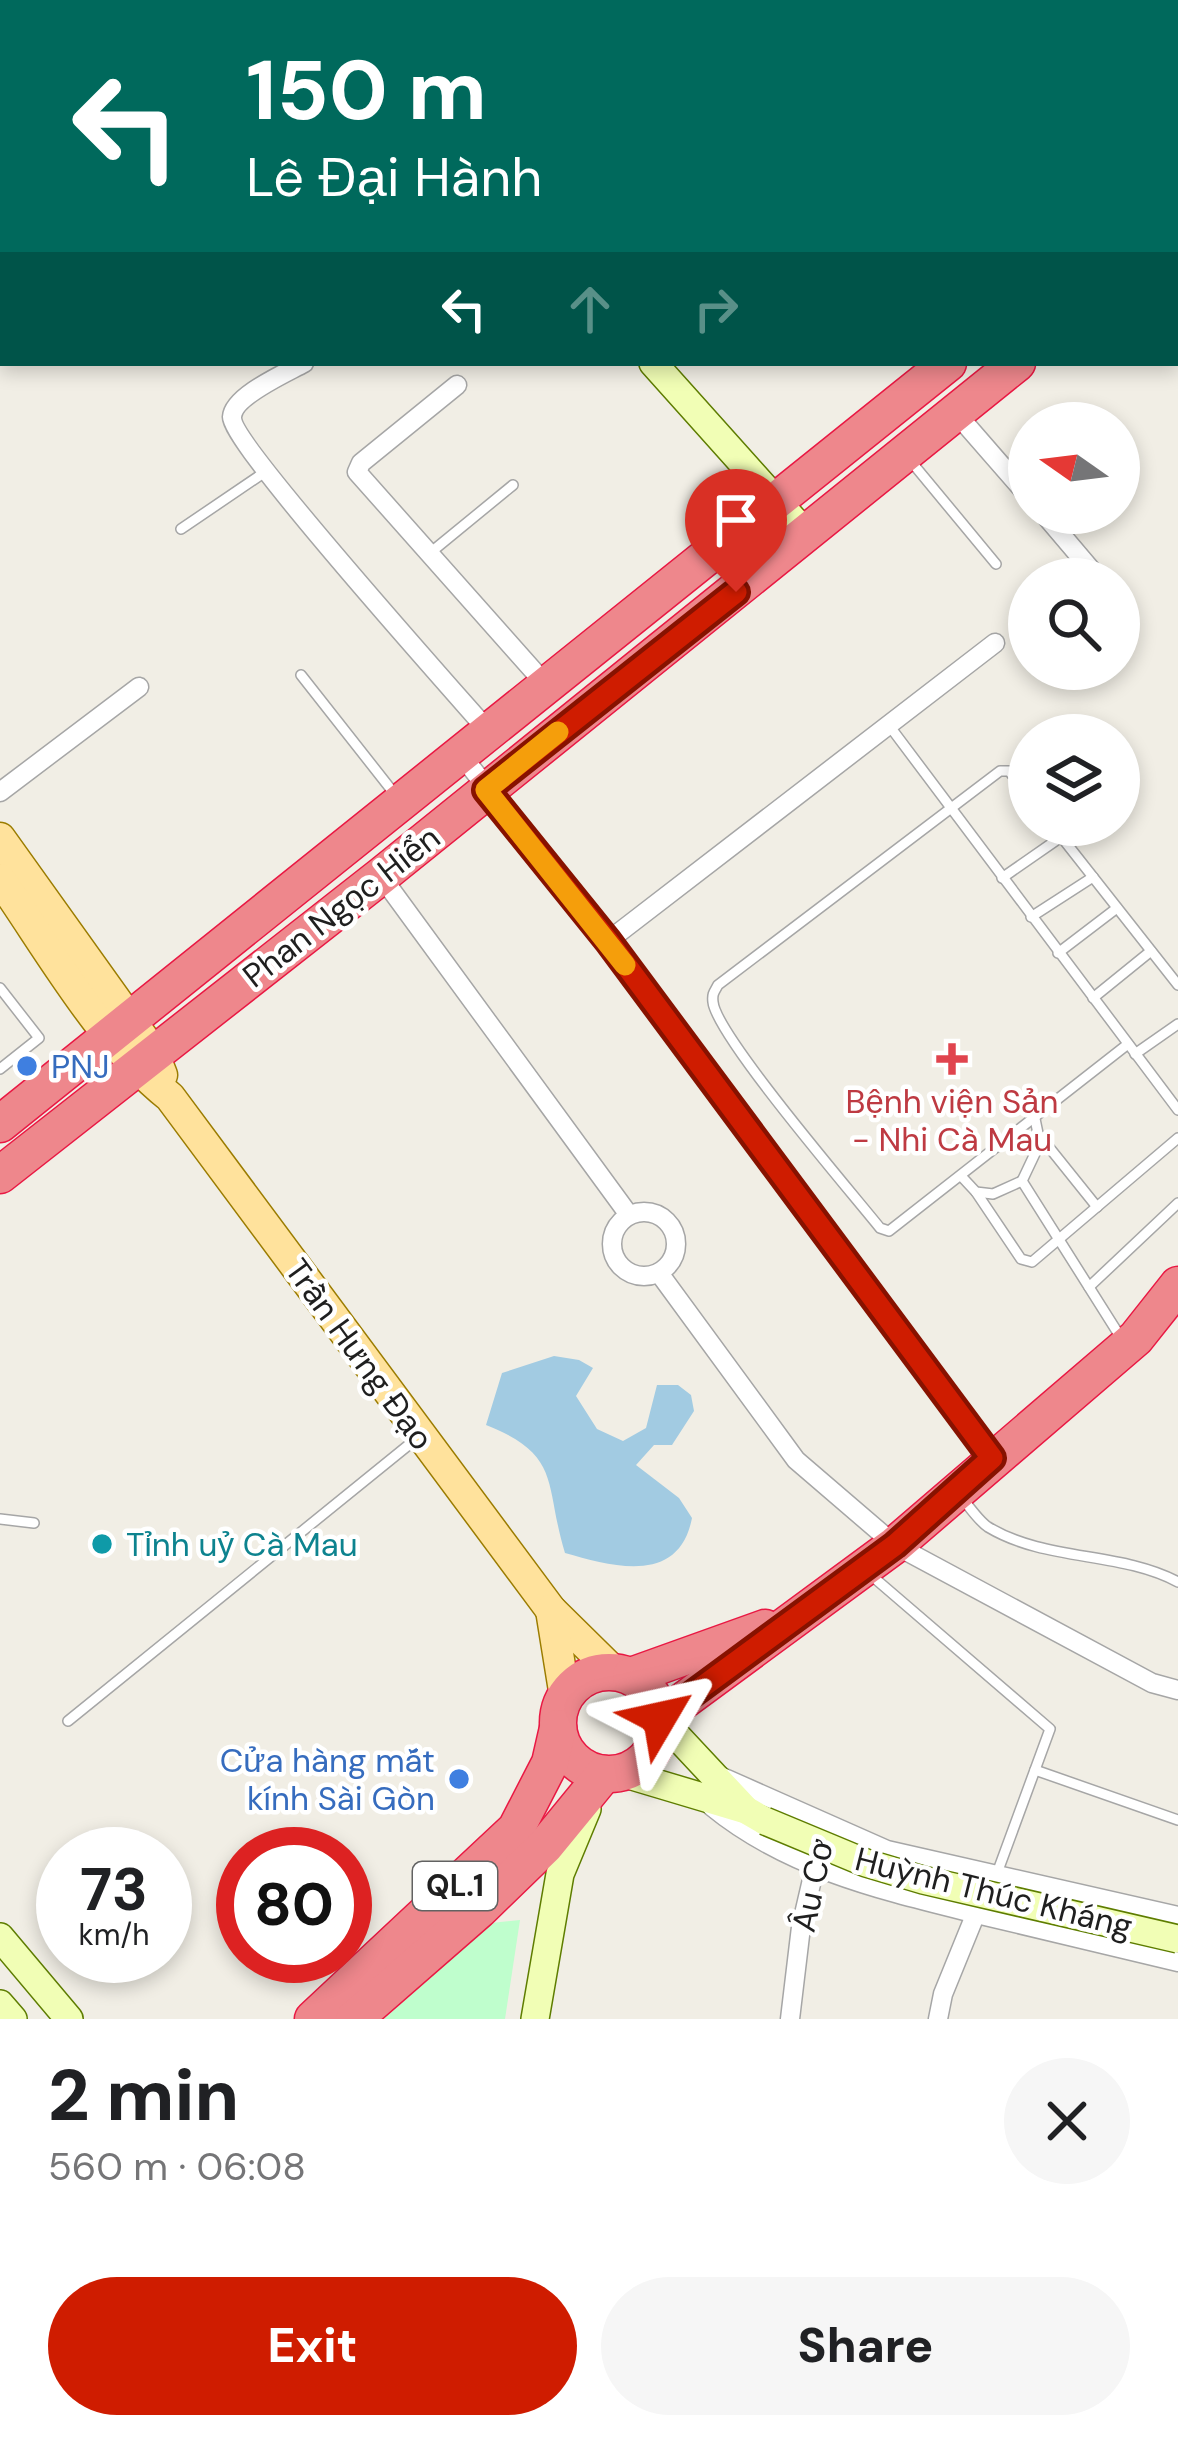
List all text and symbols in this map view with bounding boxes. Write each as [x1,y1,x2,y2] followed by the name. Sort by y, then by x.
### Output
[246,36,487,145] text: 150 m
[48,48,204,204] icon: left
[246,142,542,213] text: Lê Đại Hành
[431,276,497,342] icon: left
[557,276,623,342] icon: ahead
[683,276,749,342] icon: right
[1008,402,1140,534] north arrow
[1008,402,1140,846] map controls
[685,469,787,592] pin
[703,487,769,553] icon: arrive
[1008,558,1140,690] button: search
[1008,714,1140,846] button: layers
[234,816,449,997] street label: Phan Ngọc Hiển
[936,1043,968,1075] marker: Bệnh viện Sản - Nhi Cà Mau
[51,1045,109,1088] place label: PNJ
[14,1053,40,1079] marker: PNJ
[846,1080,1058,1161] place label: Bệnh viện Sản - Nhi Cà Mau
[276,1250,444,1459] street label: Trần Hưng Đạo
[126,1523,358,1566] place label: Tỉnh uỷ Cà Mau
[89,1531,115,1557] marker: Tỉnh uỷ Cà Mau
[597,1655,723,1781] position arrow
[220,1739,435,1820] place label: Cửa hàng mắt kính Sài Gòn
[446,1766,472,1792] marker: Cửa hàng mắt kính Sài Gòn
[216,1827,372,1983] speed limit sign: 80
[782,1834,843,1936] street label: Âu Cơ
[851,1837,1137,1948] street label: Huỳnh Thúc Kháng
[80,1850,148,1929] text: 73
[413,1862,497,1910] road number: QL.1
[79,1915,149,1954] text: km/h
[48,2049,239,2142] text: 2 min
[1004,2058,1130,2184] button: close
[48,2141,306,2192] text: 560 m · 06:08
[48,2277,577,2415] button: Exit
[601,2277,1130,2415] button: Share

